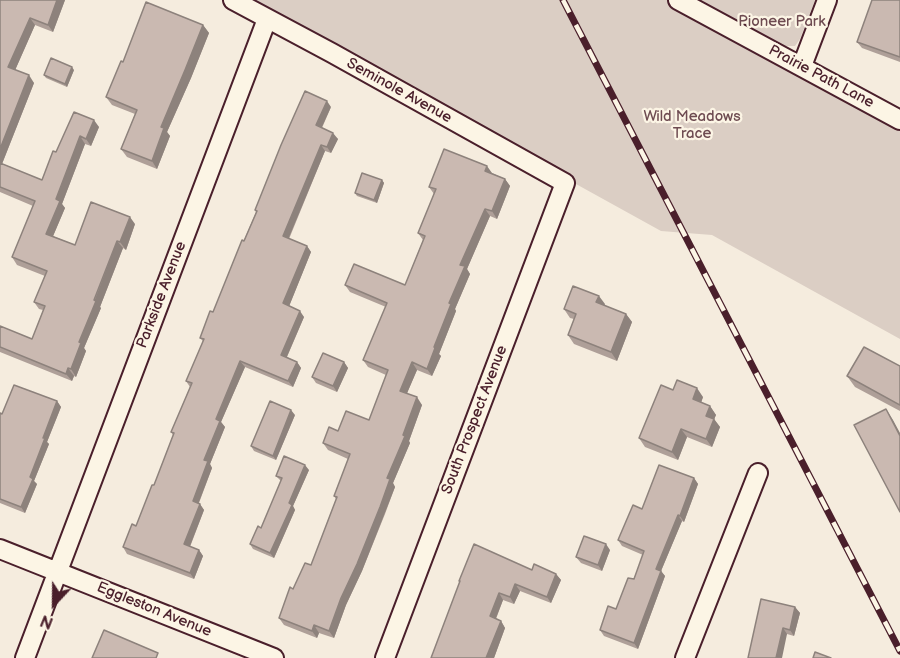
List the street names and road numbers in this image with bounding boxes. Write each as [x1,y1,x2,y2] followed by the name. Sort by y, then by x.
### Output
[765,42,877,112] street label: Prairie Path Lane
[343,55,455,127] street label: Seminole Avenue
[133,239,191,351] street label: Parkside Avenue
[438,343,512,497] street label: South Prospect Avenue
[94,579,214,641] street label: Eggleston Avenue

